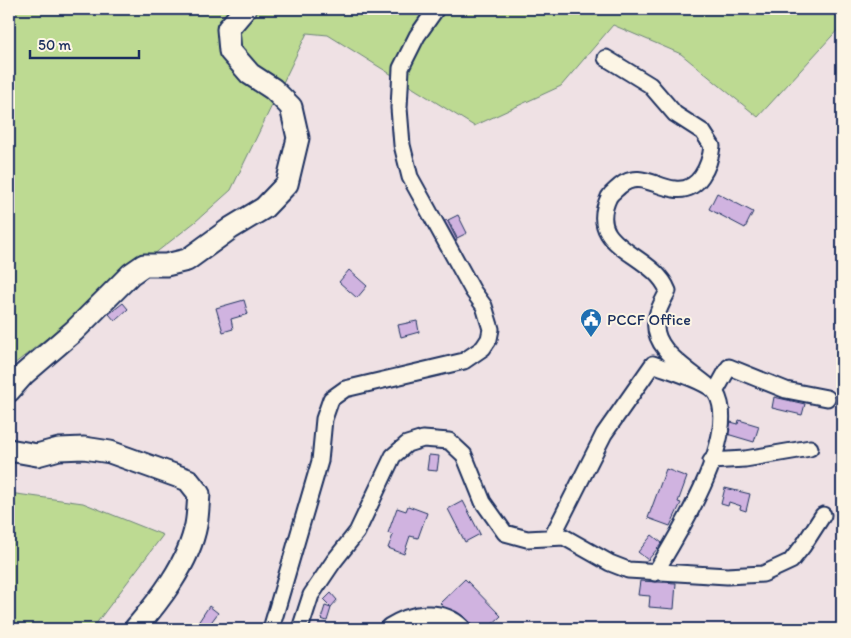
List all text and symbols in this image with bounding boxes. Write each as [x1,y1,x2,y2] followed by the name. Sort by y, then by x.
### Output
[30,28,139,60] scale bar
[38,36,71,54] text: 50 m
[579,307,603,338] public building icon: PCCF Office
[607,310,691,329] place label: PCCF Office

